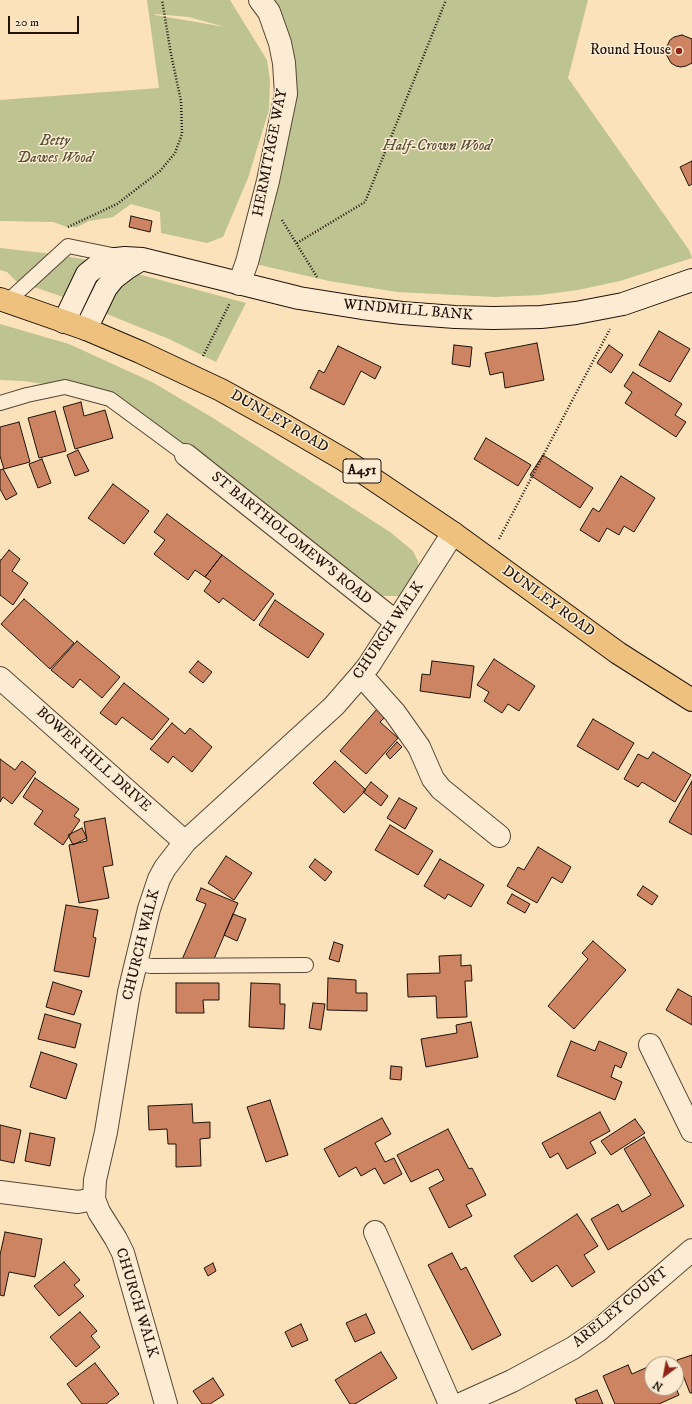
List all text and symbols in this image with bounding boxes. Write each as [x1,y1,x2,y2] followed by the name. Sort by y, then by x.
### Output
[10,8,81,34] scale bar
[15,15,39,30] text: 20 m
[590,42,671,60] place label: Round House
[674,46,684,56] marker: Round House
[250,88,292,218] street label: HERMITAGE WAY
[17,133,93,168] park label: Betty Dawes Wood
[383,138,491,156] park label: Half-Crown Wood
[343,296,473,326] street label: WINDMILL BANK
[227,387,331,457] street label: DUNLEY ROAD
[343,459,381,483] road number: A451
[207,469,375,609] street label: ST BARTHOLOMEW'S ROAD
[498,562,598,642] street label: DUNLEY ROAD
[350,579,428,683] street label: CHURCH WALK
[32,704,154,816] street label: BOWER HILL DRIVE
[119,888,165,1002] street label: CHURCH WALK
[111,1246,161,1360] street label: CHURCH WALK
[570,1264,672,1352] street label: ARELEY COURT
[644,1356,684,1396] north arrow
[651,1377,666,1394] text: N

